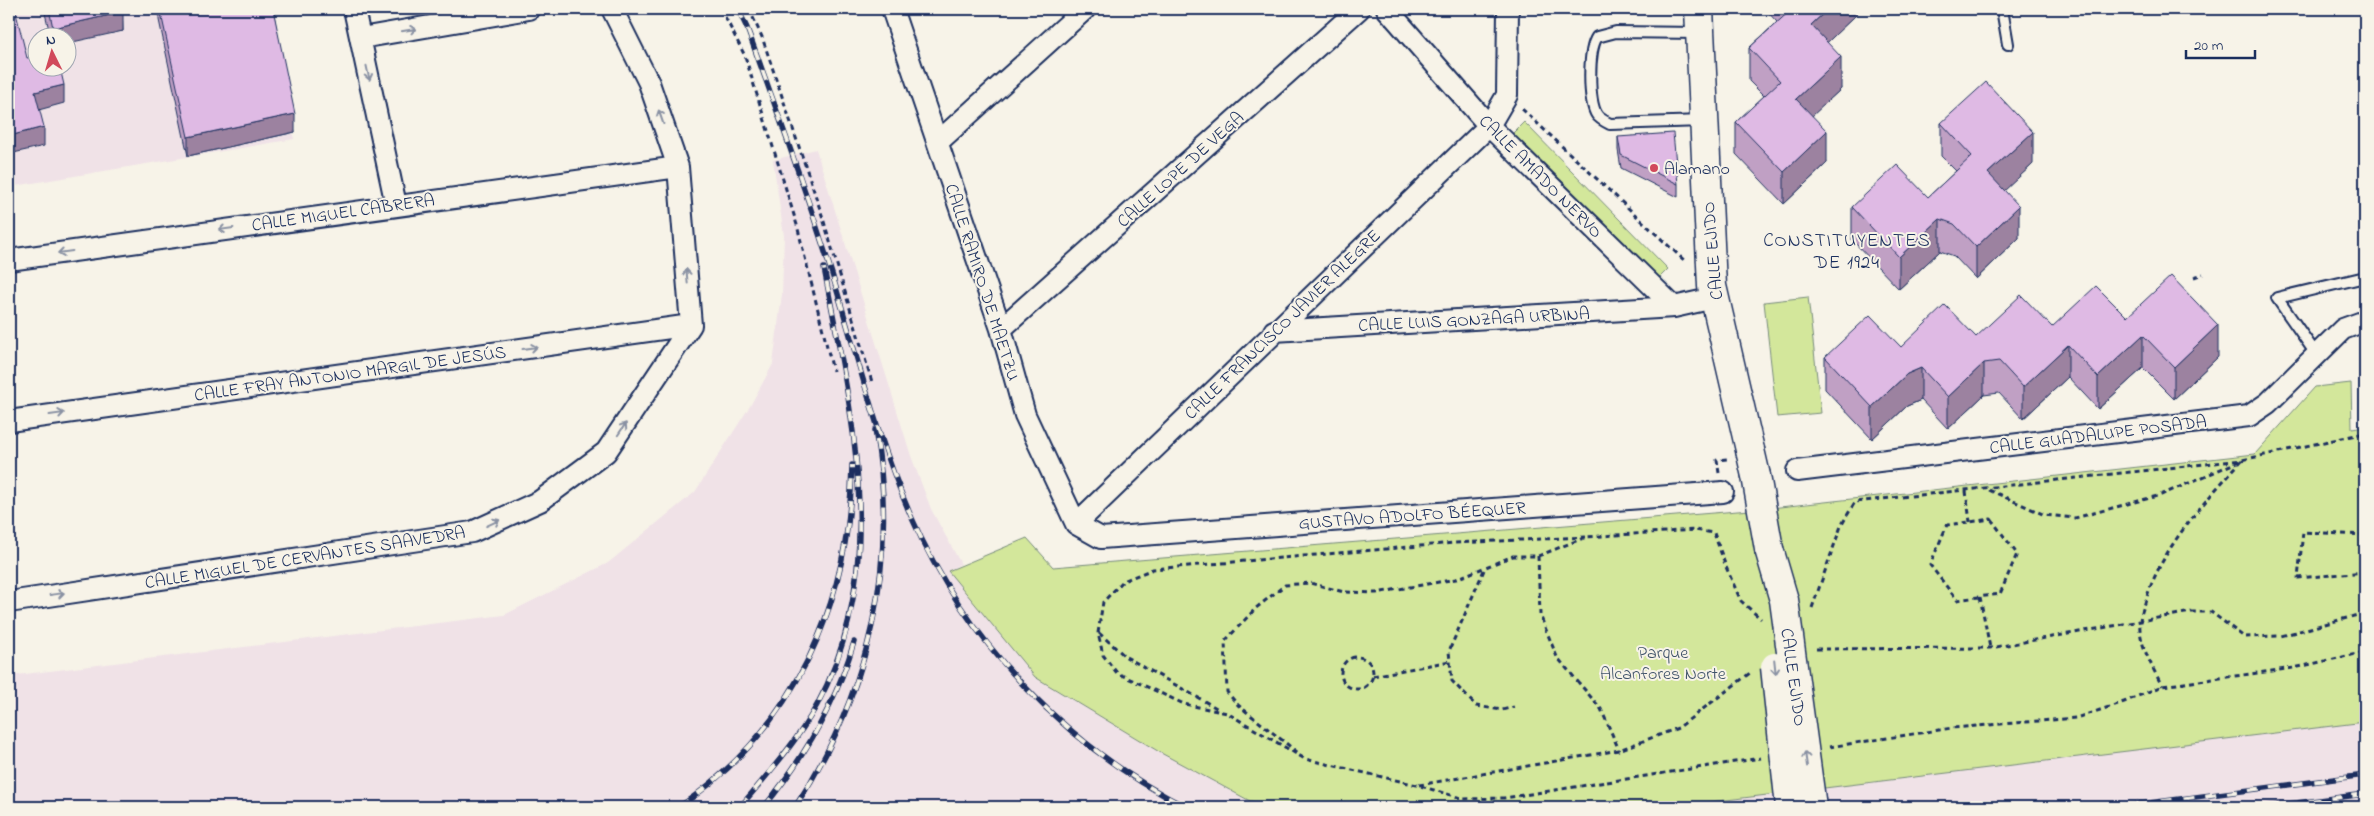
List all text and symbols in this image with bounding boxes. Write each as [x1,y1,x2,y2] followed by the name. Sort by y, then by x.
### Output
[400,24,416,34] one-way arrow
[28,28,78,78] north arrow
[2186,28,2255,60] scale bar
[45,30,57,51] text: N
[2194,35,2224,57] text: 20 m
[364,65,373,81] one-way arrow
[1112,106,1251,235] street label: CALLE LOPE DE VEGA
[656,110,665,125] one-way arrow
[1472,110,1607,245] street label: CALLE AMADO NERVO
[1664,157,1730,183] place label: Alamano
[1648,162,1660,174] marker: Alamano
[937,181,1025,385] street label: CALLE RAMIRO DE MAETZU
[250,188,436,240] street label: CALLE MIGUEL CABRERA
[1697,201,1731,301] street label: CALLE EJIDO
[219,224,235,234] one-way arrow
[1179,224,1388,427] street label: CALLE FRANCISCO JAVIER ALEGRE
[1763,228,1931,277] district label: CONSTITUYENTES DE 1924
[58,247,74,257] one-way arrow
[683,269,692,285] one-way arrow
[1358,302,1591,340] street label: CALLE LUIS GONZAGA URBINA
[193,340,508,410] street label: CALLE FRAY ANTONIO MARGIL DE JESÚS
[522,342,538,352] one-way arrow
[49,409,65,419] one-way arrow
[1988,410,2208,462] street label: CALLE GUADALUPE POSADA
[617,422,627,436] one-way arrow
[1298,496,1527,538] street label: GUSTAVO ADOLFO BÉEQUER
[485,517,500,527] one-way arrow
[143,521,467,597] street label: CALLE MIGUEL DE CERVANTES SAAVEDRA
[49,589,65,599] one-way arrow
[1772,627,1812,728] street label: CALLE EJIDO
[1600,641,1727,688] park label: Parque Alcanfores Norte
[1770,659,1780,675] one-way arrow
[1800,751,1810,767] one-way arrow

